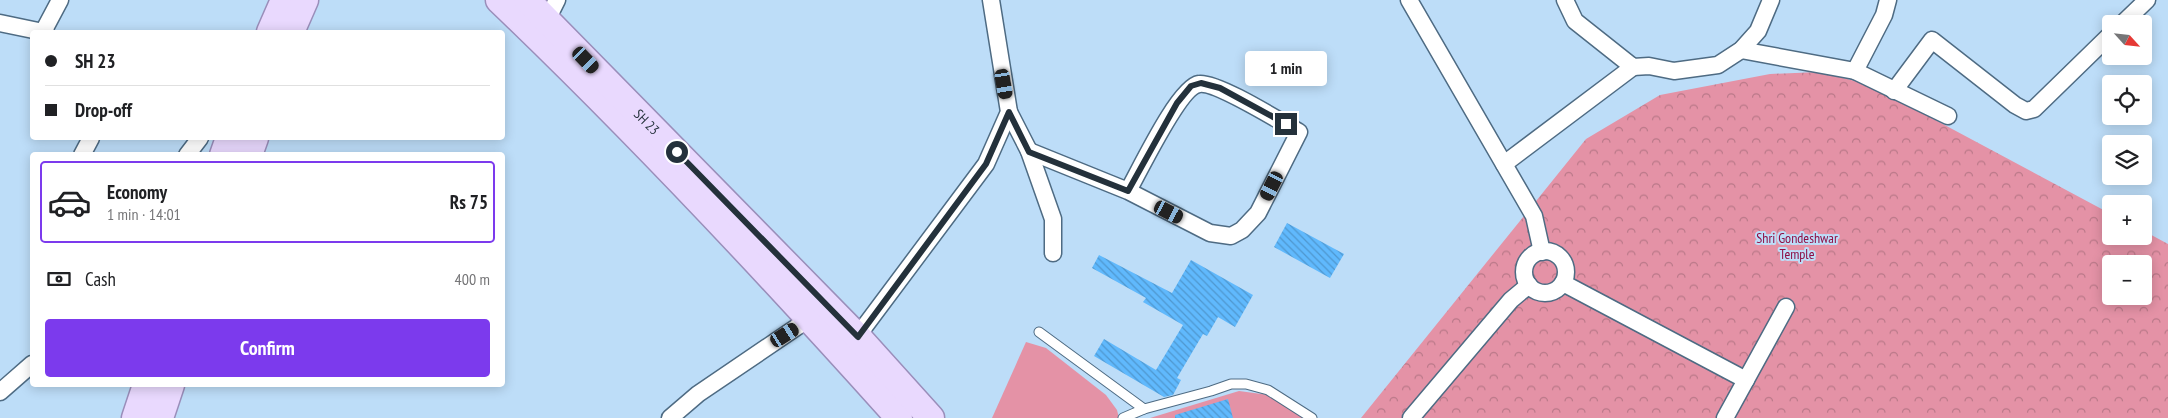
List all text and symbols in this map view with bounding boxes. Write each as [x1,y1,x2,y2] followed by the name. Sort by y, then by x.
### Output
[2102,15,2152,65] north arrow
[2102,15,2152,305] map controls
[570,44,601,76] car
[75,49,116,73] text: SH 23
[1245,52,1327,86] callout: 1 min
[1270,58,1302,78] text: 1 min
[994,68,1013,100] car
[2102,75,2152,125] button: locate
[75,98,132,122] text: Drop-off
[630,105,663,139] street label: SH 23
[1275,113,1297,135] route end
[2102,135,2152,185] button: layers
[666,141,688,163] route start
[1258,169,1285,203] car
[47,180,92,225] icon: car
[107,180,167,204] text: Economy
[450,190,488,214] text: Rs 75
[2102,195,2152,245] button: +
[1152,199,1185,225] car
[107,204,181,224] text: 1 min · 14:01
[1756,229,1838,263] park label: Shri Gondeshwar Temple
[2102,255,2152,305] button: −
[45,265,73,293] icon: cash
[85,267,116,291] text: Cash
[455,269,490,289] text: 400 m
[45,319,490,377] button: Confirm
[768,321,801,349] car

